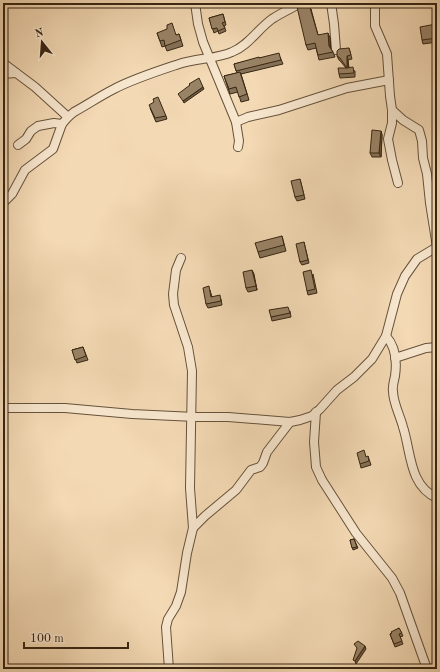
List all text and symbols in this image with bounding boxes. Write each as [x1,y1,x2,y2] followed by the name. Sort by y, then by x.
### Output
[22,22,62,62] north arrow
[34,27,46,40] text: N
[24,624,128,650] scale bar
[30,633,64,645] text: 100 m

